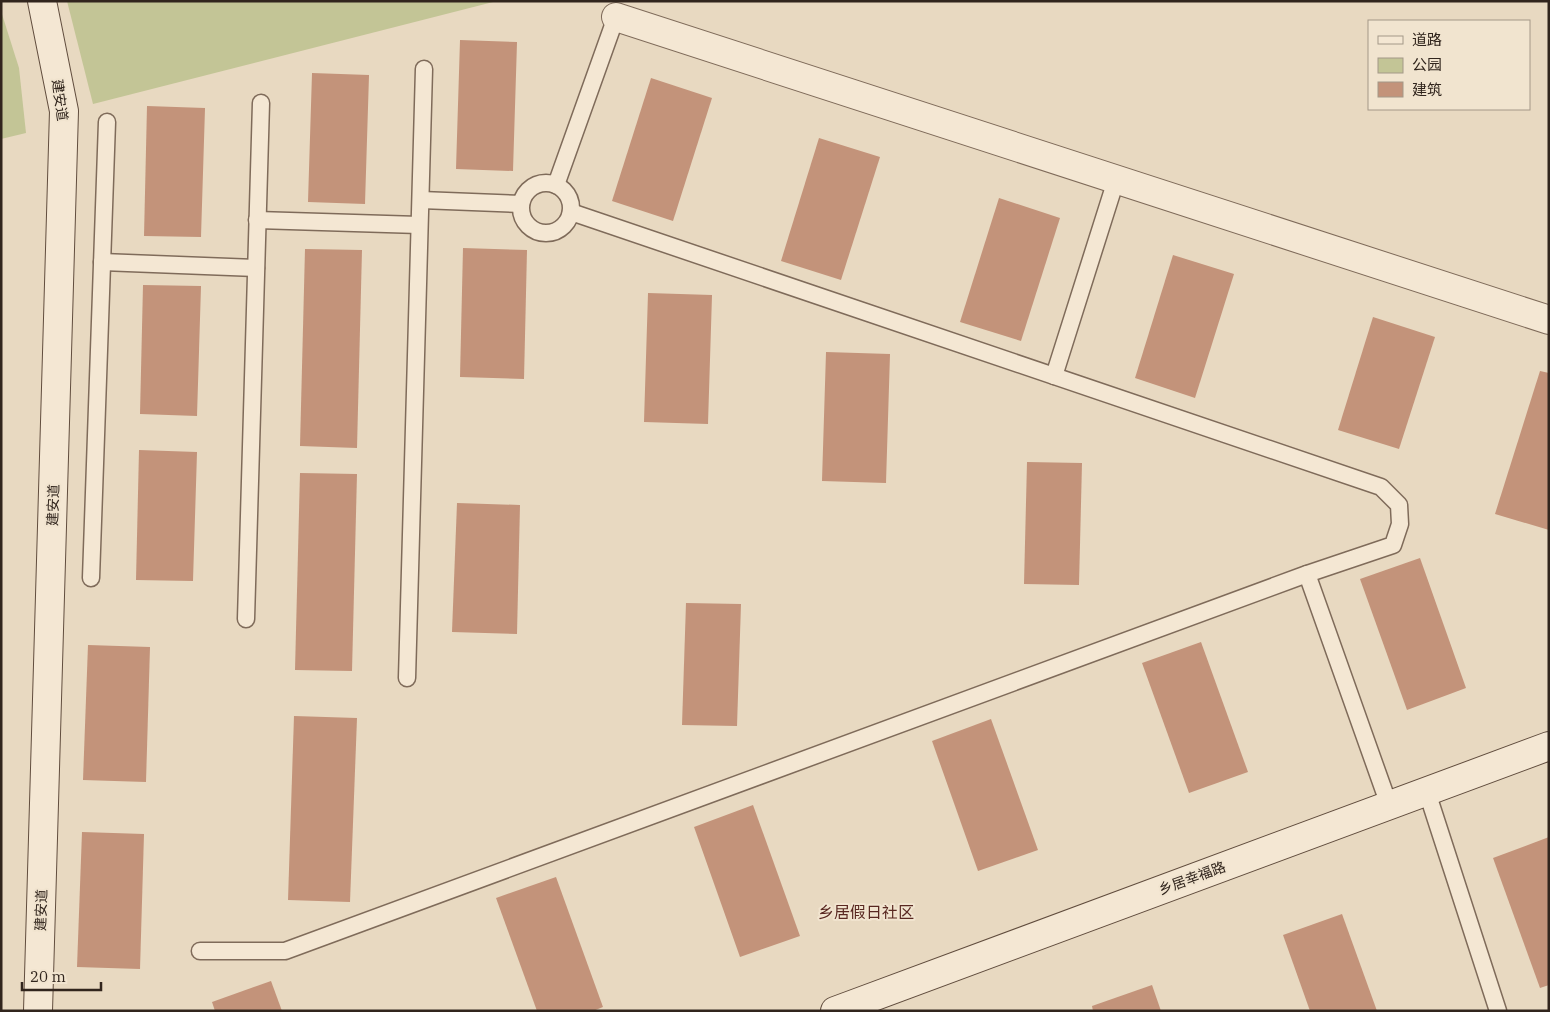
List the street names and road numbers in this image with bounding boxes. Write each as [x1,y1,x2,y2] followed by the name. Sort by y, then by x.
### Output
[48,78,72,122] street label: 建安道
[43,484,63,526] street label: 建安道
[1156,858,1228,898] street label: 乡居幸福路
[31,889,51,931] street label: 建安道

